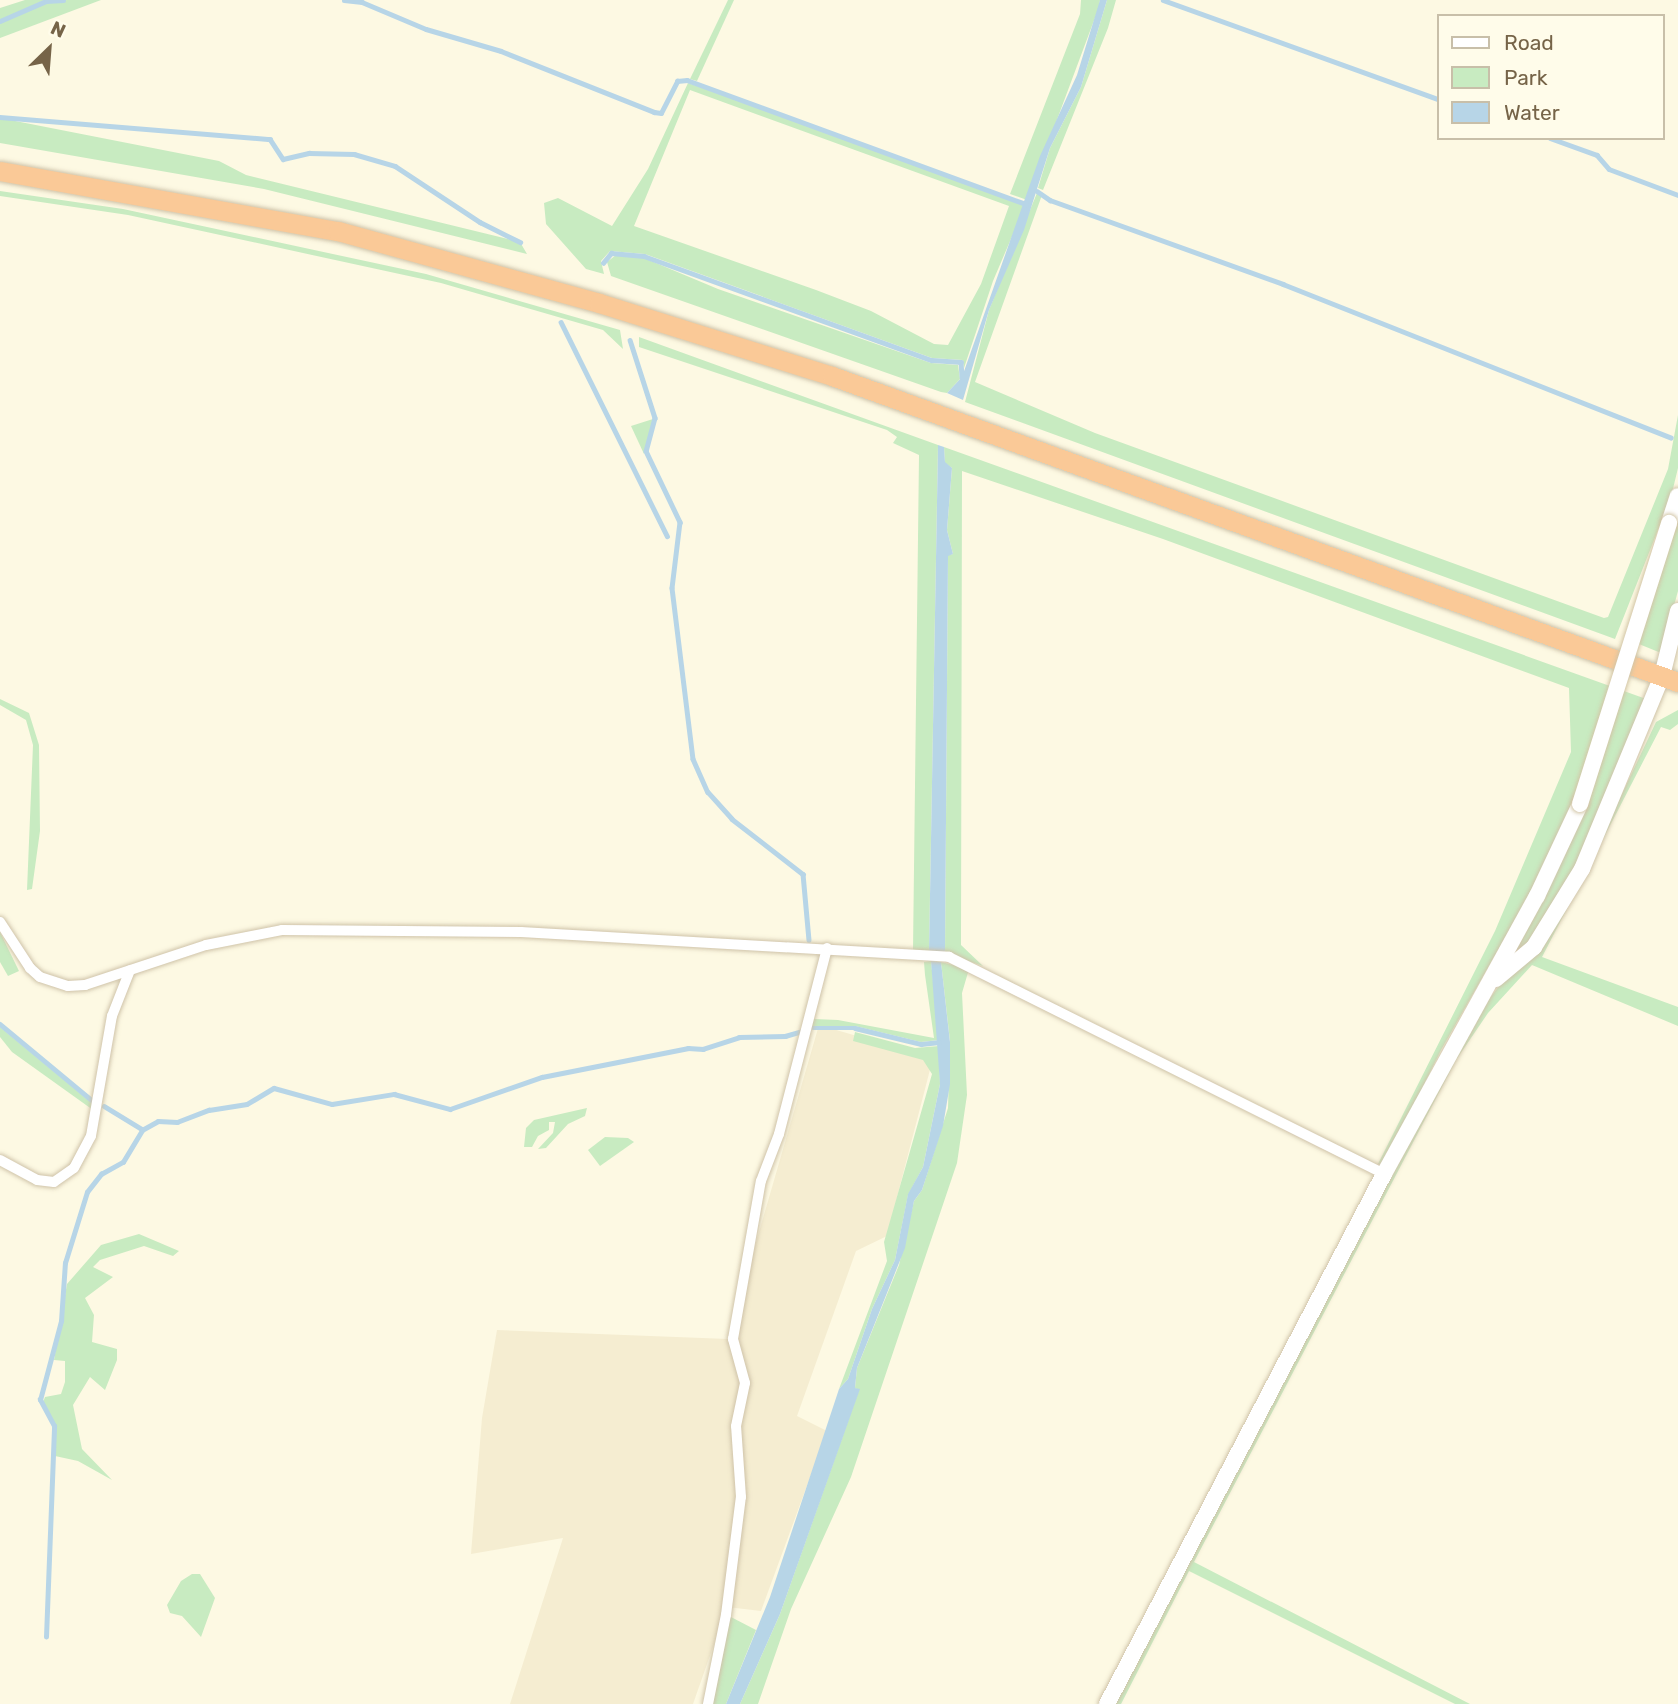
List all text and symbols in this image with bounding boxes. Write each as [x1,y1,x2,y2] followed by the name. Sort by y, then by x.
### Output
[14,14,84,84] north arrow
[1436,14,1664,140] legend
[47,16,69,43] text: N
[1504,30,1554,55] text: Road
[1504,65,1548,90] text: Park
[1504,100,1560,125] text: Water

